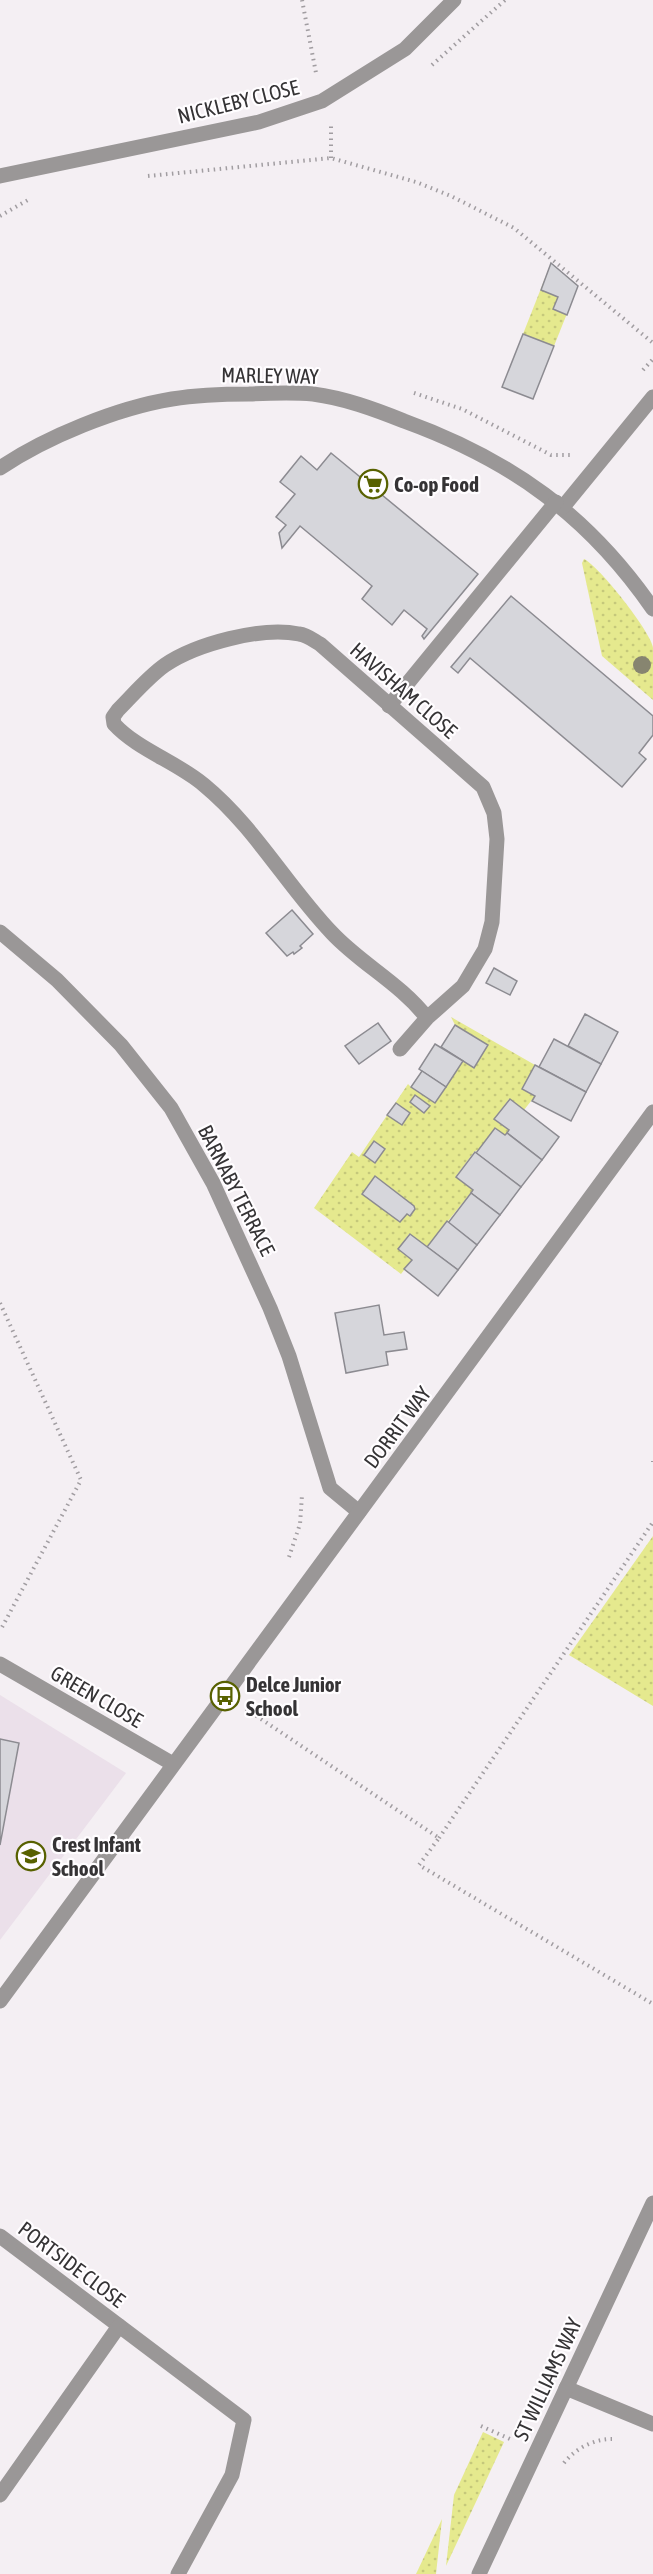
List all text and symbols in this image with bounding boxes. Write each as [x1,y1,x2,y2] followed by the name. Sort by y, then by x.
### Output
[175,74,301,128] street label: NICKLEBY CLOSE
[221,362,320,388] street label: MARLEY WAY
[357,468,389,500] supermarket icon: Co-op Food
[394,472,479,496] place label: Co-op Food
[346,637,462,743] street label: HAVISHAM CLOSE
[194,1121,280,1259] street label: BARNABY TERRACE
[359,1381,436,1473] street label: DORRIT WAY
[47,1660,147,1732] street label: GREEN CLOSE
[246,1672,342,1720] place label: Delce Junior School
[209,1680,241,1712] bus stop icon: Delce Junior School
[52,1832,141,1880] place label: Crest Infant School
[15,1840,47,1872] school or university icon: Crest Infant School
[14,2216,130,2312] street label: PORTSIDE CLOSE
[508,2313,586,2444] street label: ST WILLIAMS WAY

